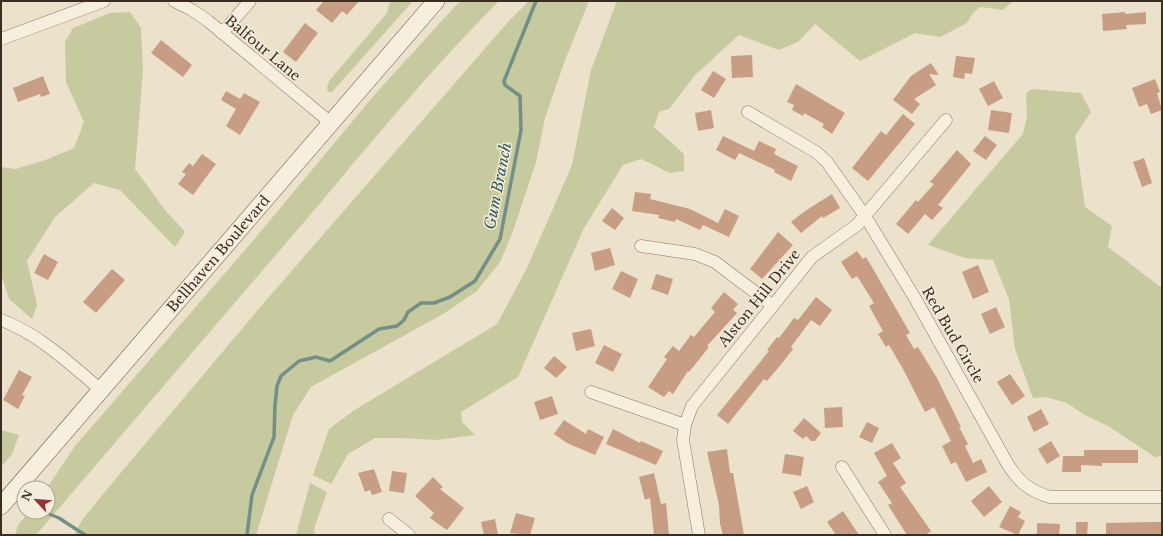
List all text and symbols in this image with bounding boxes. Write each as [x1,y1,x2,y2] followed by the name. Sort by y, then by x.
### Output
[222,11,304,85] street label: Balfour Lane
[480,140,515,231] water label: Gum Branch
[163,191,274,316] street label: Bellhaven Boulevard
[713,245,804,351] street label: Alston Hill Drive
[918,283,988,387] street label: Red Bud Circle
[16,480,56,520] north arrow
[18,487,36,503] text: N

